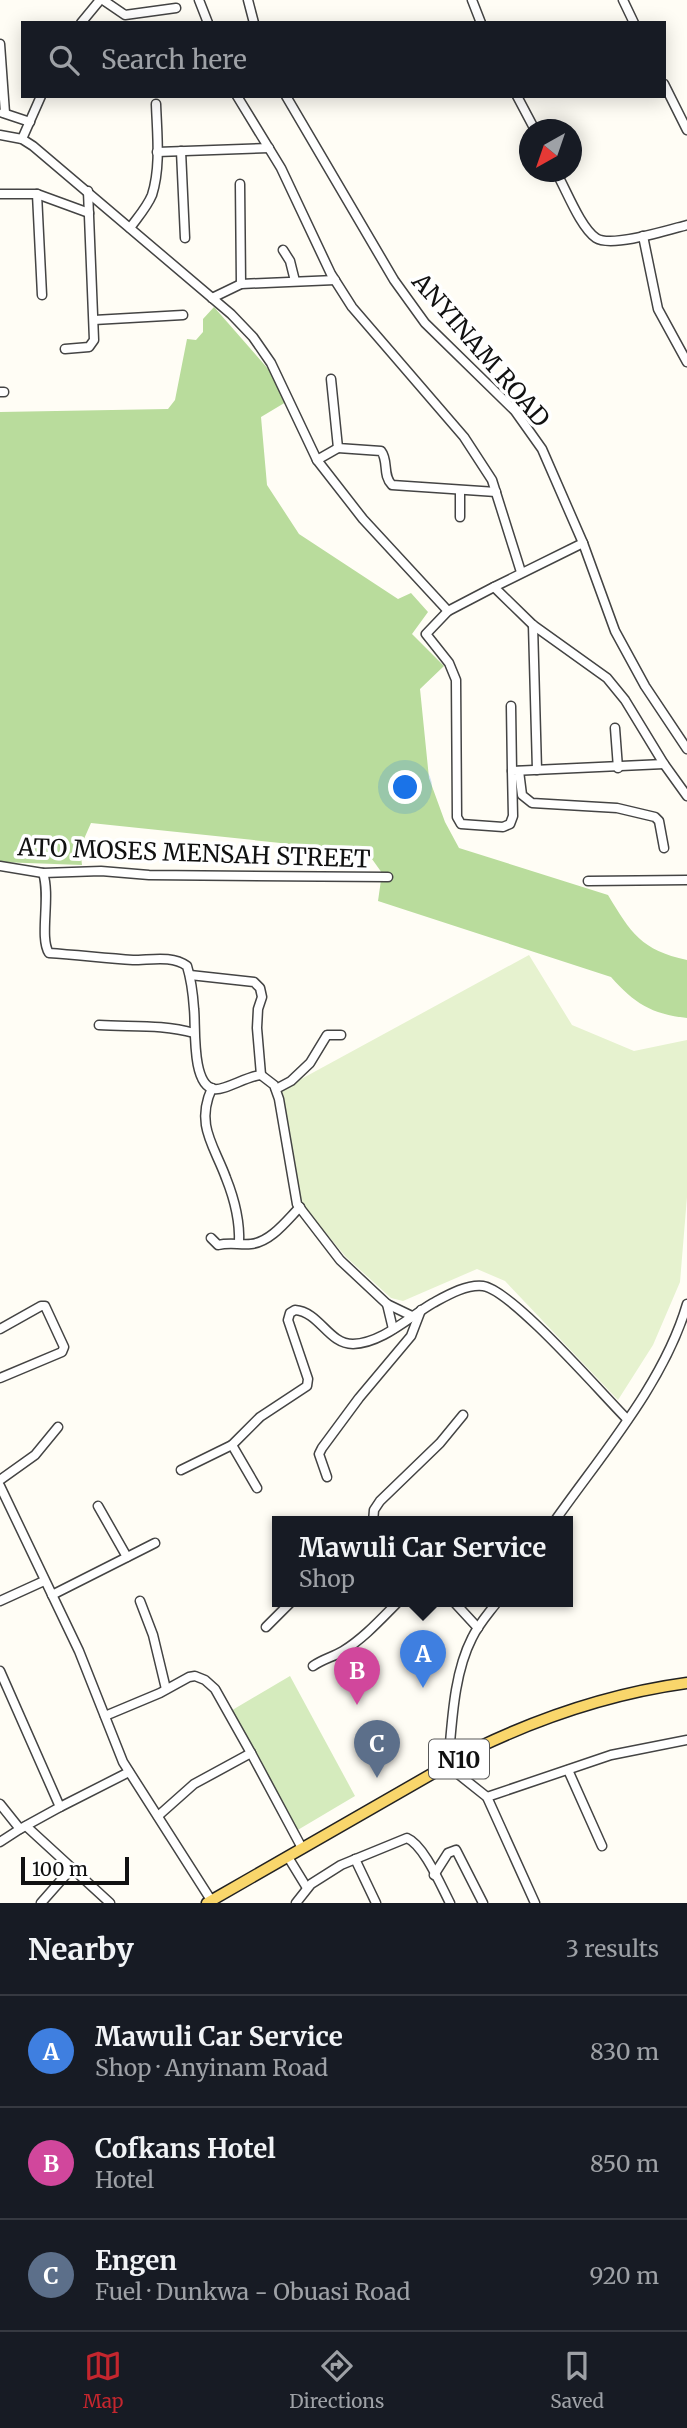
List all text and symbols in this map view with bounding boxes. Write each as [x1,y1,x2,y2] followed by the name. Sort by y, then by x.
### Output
[21,21,666,98] search box
[45,41,83,79] icon: search
[101,43,247,76] text: Search here
[519,119,582,182] north arrow
[405,266,557,434] street label: ANYINAM ROAD
[388,770,422,804] your location
[16,831,371,875] street label: ATO MOSES MENSAH STREET
[272,1516,573,1607] popup
[299,1531,546,1564] text: Mawuli Car Service
[299,1564,355,1593] text: Shop
[400,1630,446,1688] pin: A
[334,1647,380,1705] pin: B
[354,1720,400,1778] pin: C
[429,1740,489,1778] road number: N10
[21,1854,130,1886] scale bar
[32,1857,88,1881] text: 100 m
[28,1930,134,1968] text: Nearby
[566,1934,659,1963] text: 3 results
[95,2020,343,2053] text: Mawuli Car Service
[43,2037,59,2066] text: A
[590,2037,659,2066] text: 830 m
[95,2053,328,2082] text: Shop · Anyinam Road
[95,2132,276,2165] text: Cofkans Hotel
[43,2149,59,2178] text: B
[590,2149,659,2178] text: 850 m
[95,2165,154,2194] text: Hotel
[95,2244,177,2277] text: Engen
[43,2261,59,2290] text: C
[589,2261,659,2290] text: 920 m
[95,2277,410,2306] text: Fuel · Dunkwa - Obuasi Road
[83,2347,123,2413] tab: Map
[289,2347,384,2413] tab: Directions
[550,2347,604,2413] tab: Saved

